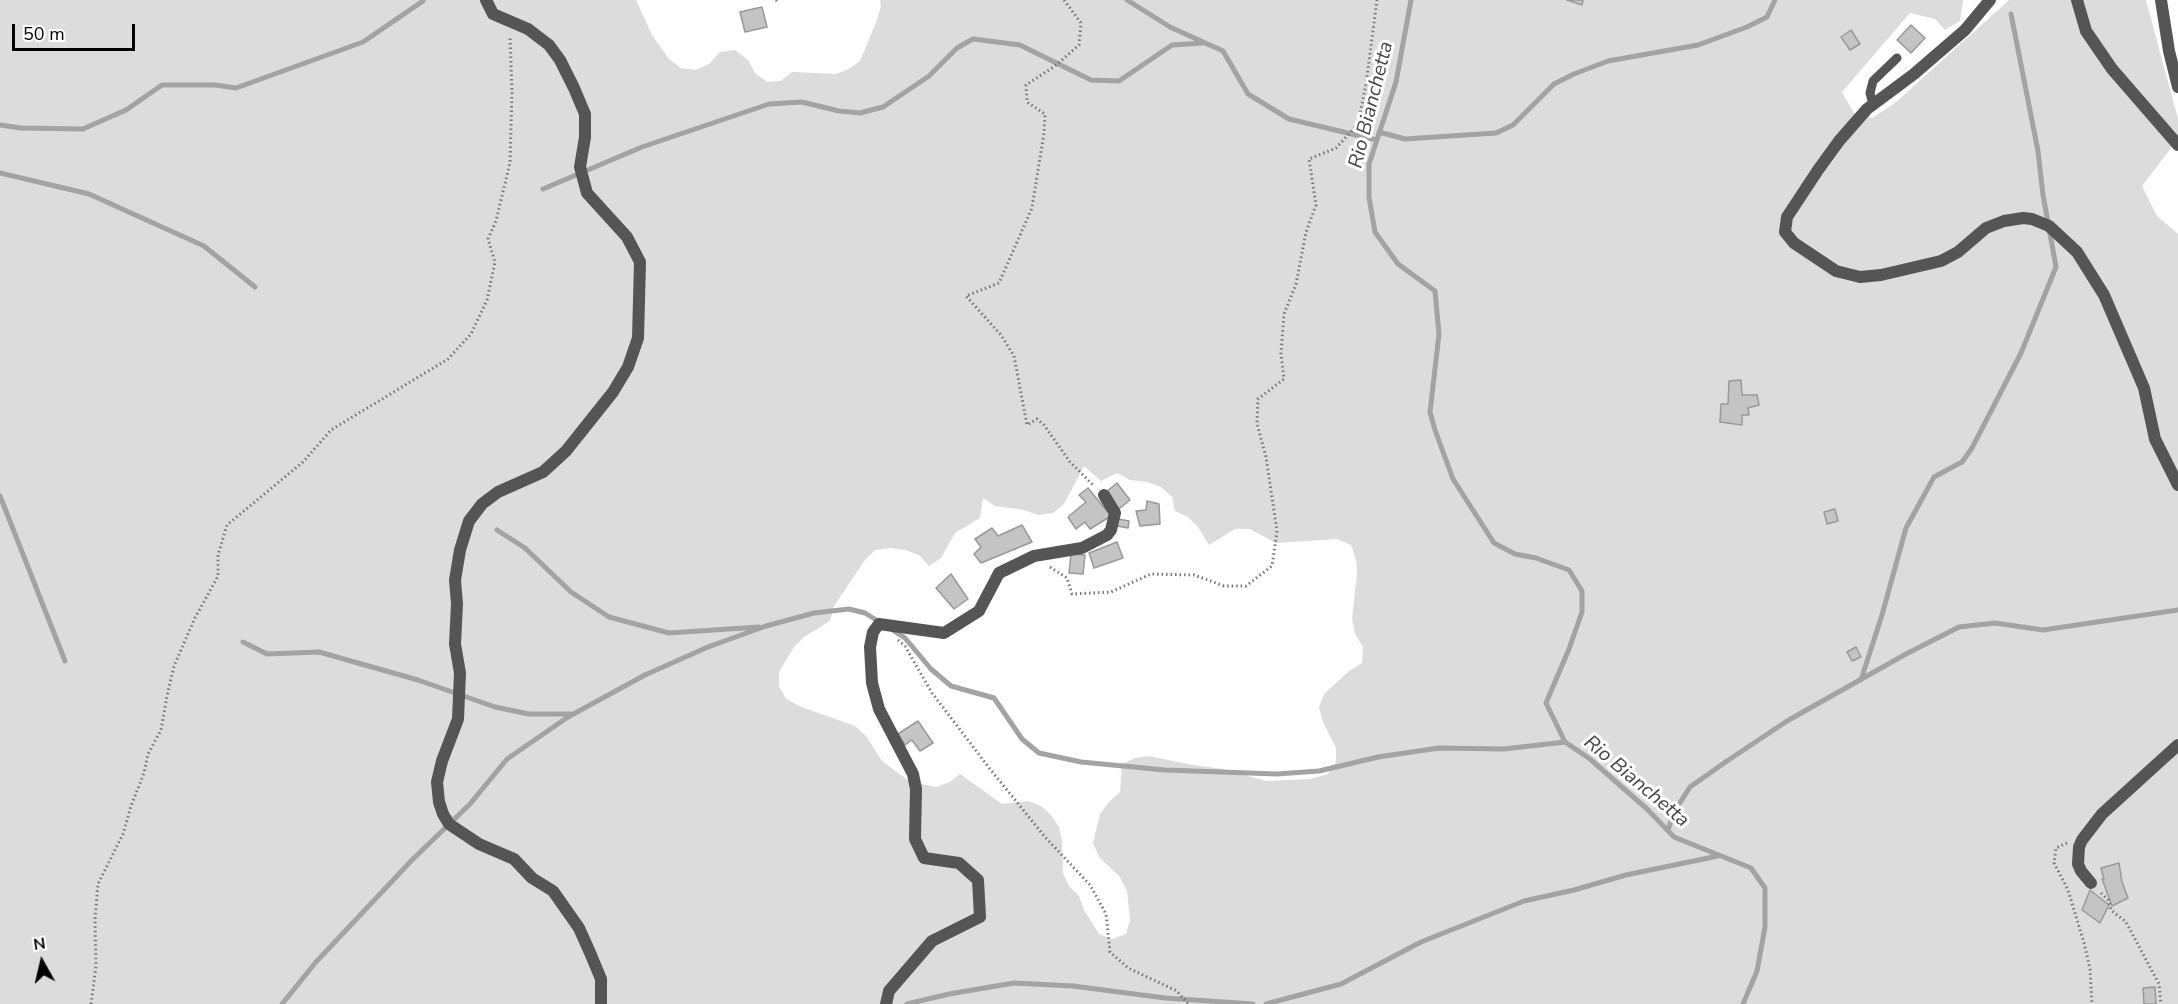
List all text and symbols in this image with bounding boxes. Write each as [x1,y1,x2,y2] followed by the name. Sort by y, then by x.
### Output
[15,12,138,50] scale bar
[23,22,65,46] text: 50 m
[1345,39,1399,171] water label: Rio Bianchetta
[1578,731,1694,833] water label: Rio Bianchetta
[12,932,72,992] north arrow
[32,932,47,956] text: N

